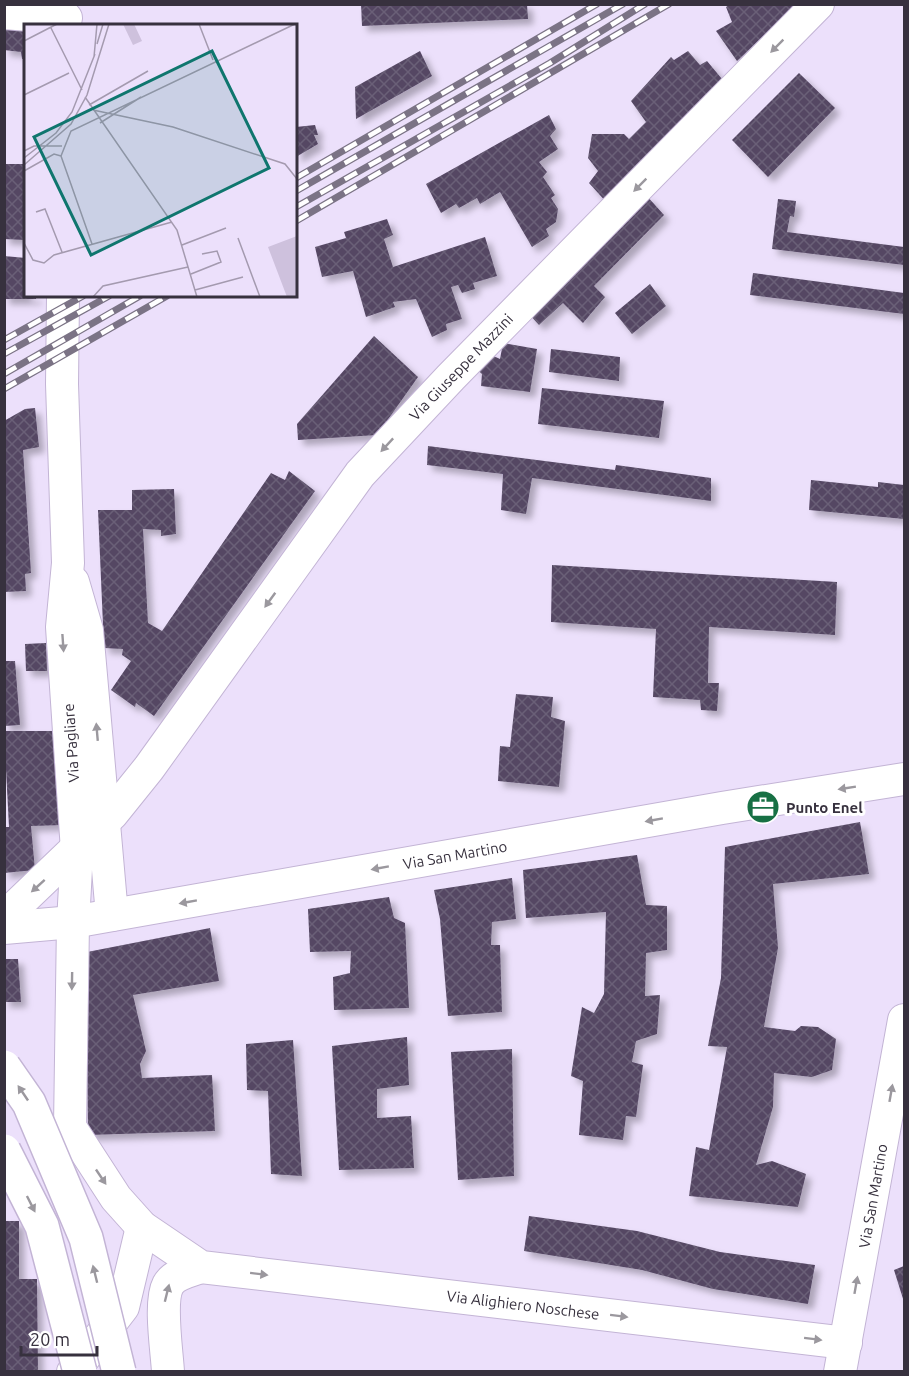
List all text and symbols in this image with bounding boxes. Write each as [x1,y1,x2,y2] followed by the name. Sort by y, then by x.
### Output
[24,24,297,297] inset map
[771,39,785,53] one-way arrow
[634,177,648,191] one-way arrow
[406,310,516,424] street label: Via Giuseppe Mazzini
[381,437,394,452] one-way arrow
[264,593,276,608] one-way arrow
[59,633,68,652] one-way arrow
[60,703,82,783] street label: Via Pagliare
[92,722,102,741] one-way arrow
[837,783,856,792] one-way arrow
[745,789,781,825] office icon: Punto Enel
[786,799,863,816] place label: Punto Enel
[645,816,664,825] one-way arrow
[401,837,509,873] street label: Via San Martino
[370,864,389,873] one-way arrow
[31,879,46,893] one-way arrow
[178,898,197,907] one-way arrow
[67,971,77,990] one-way arrow
[887,1084,896,1103] one-way arrow
[17,1086,29,1102] one-way arrow
[855,1142,891,1250] street label: Via San Martino
[95,1169,106,1185] one-way arrow
[26,1195,35,1212] one-way arrow
[90,1264,99,1283] one-way arrow
[249,1269,268,1278] one-way arrow
[852,1275,861,1294] one-way arrow
[163,1284,173,1302] one-way arrow
[446,1287,600,1323] street label: Via Alighiero Noschese
[610,1311,629,1321] one-way arrow
[21,1319,98,1357] scale bar
[30,1329,70,1349] text: 20 m
[803,1334,822,1344] one-way arrow

